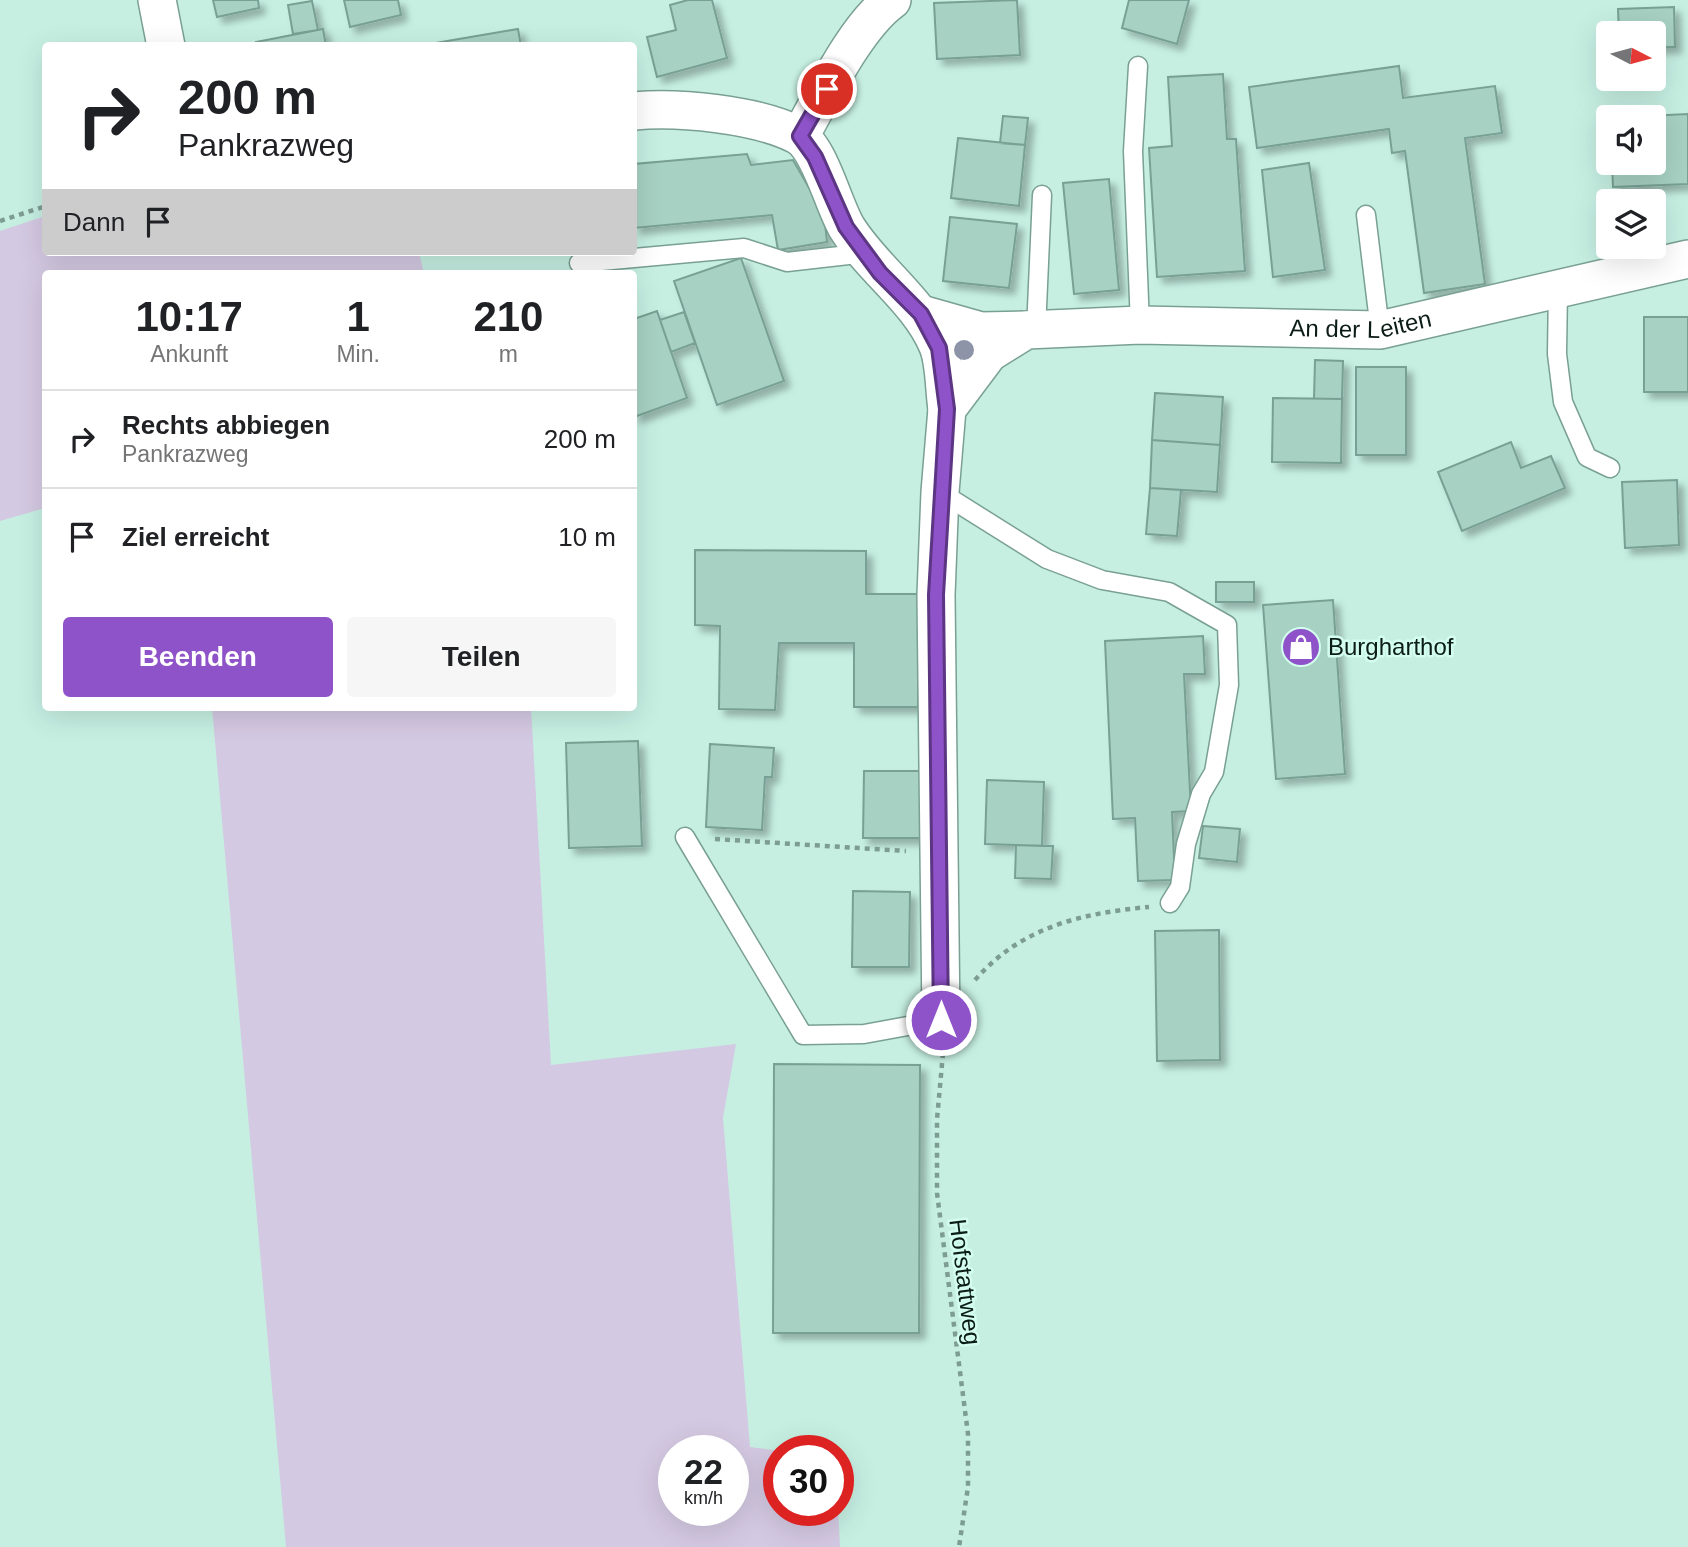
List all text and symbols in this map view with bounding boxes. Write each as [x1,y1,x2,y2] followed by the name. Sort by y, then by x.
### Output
[1596,21,1666,91] north arrow
[1596,21,1666,259] map controls
[797,59,857,119] pin
[63,70,154,161] icon: right
[178,70,317,124] text: 200 m
[808,70,846,108] icon: arrive
[1596,105,1666,175] button: sound
[178,127,354,163] text: Pankrazweg
[1596,189,1666,259] button: layers
[139,203,177,241] icon: arrive
[63,207,125,237] text: Dann
[136,293,243,340] text: 10:17
[346,293,370,340] text: 1
[473,293,543,340] text: 210
[1289,305,1434,343] street label: An der Leiten
[150,341,228,367] text: Ankunft
[336,341,380,367] text: Min.
[499,341,518,367] text: m
[122,410,330,440] text: Rechts abbiegen
[63,420,101,458] icon: right
[544,424,616,454] text: 200 m
[122,441,249,467] text: Pankrazweg
[63,518,101,556] icon: arrive
[122,522,269,552] text: Ziel erreicht
[558,522,616,552] text: 10 m
[63,617,333,697] button: Beenden
[347,617,616,697] button: Teilen
[1280,626,1322,668] shop icon: Burgharthof
[1328,633,1454,660] place label: Burgharthof
[904,983,978,1057] position arrow
[944,1217,987,1346] street label: Hofstattweg
[763,1435,854,1526] speed limit sign: 30
[684,1452,723,1491] text: 22
[684,1488,723,1508] text: km/h

